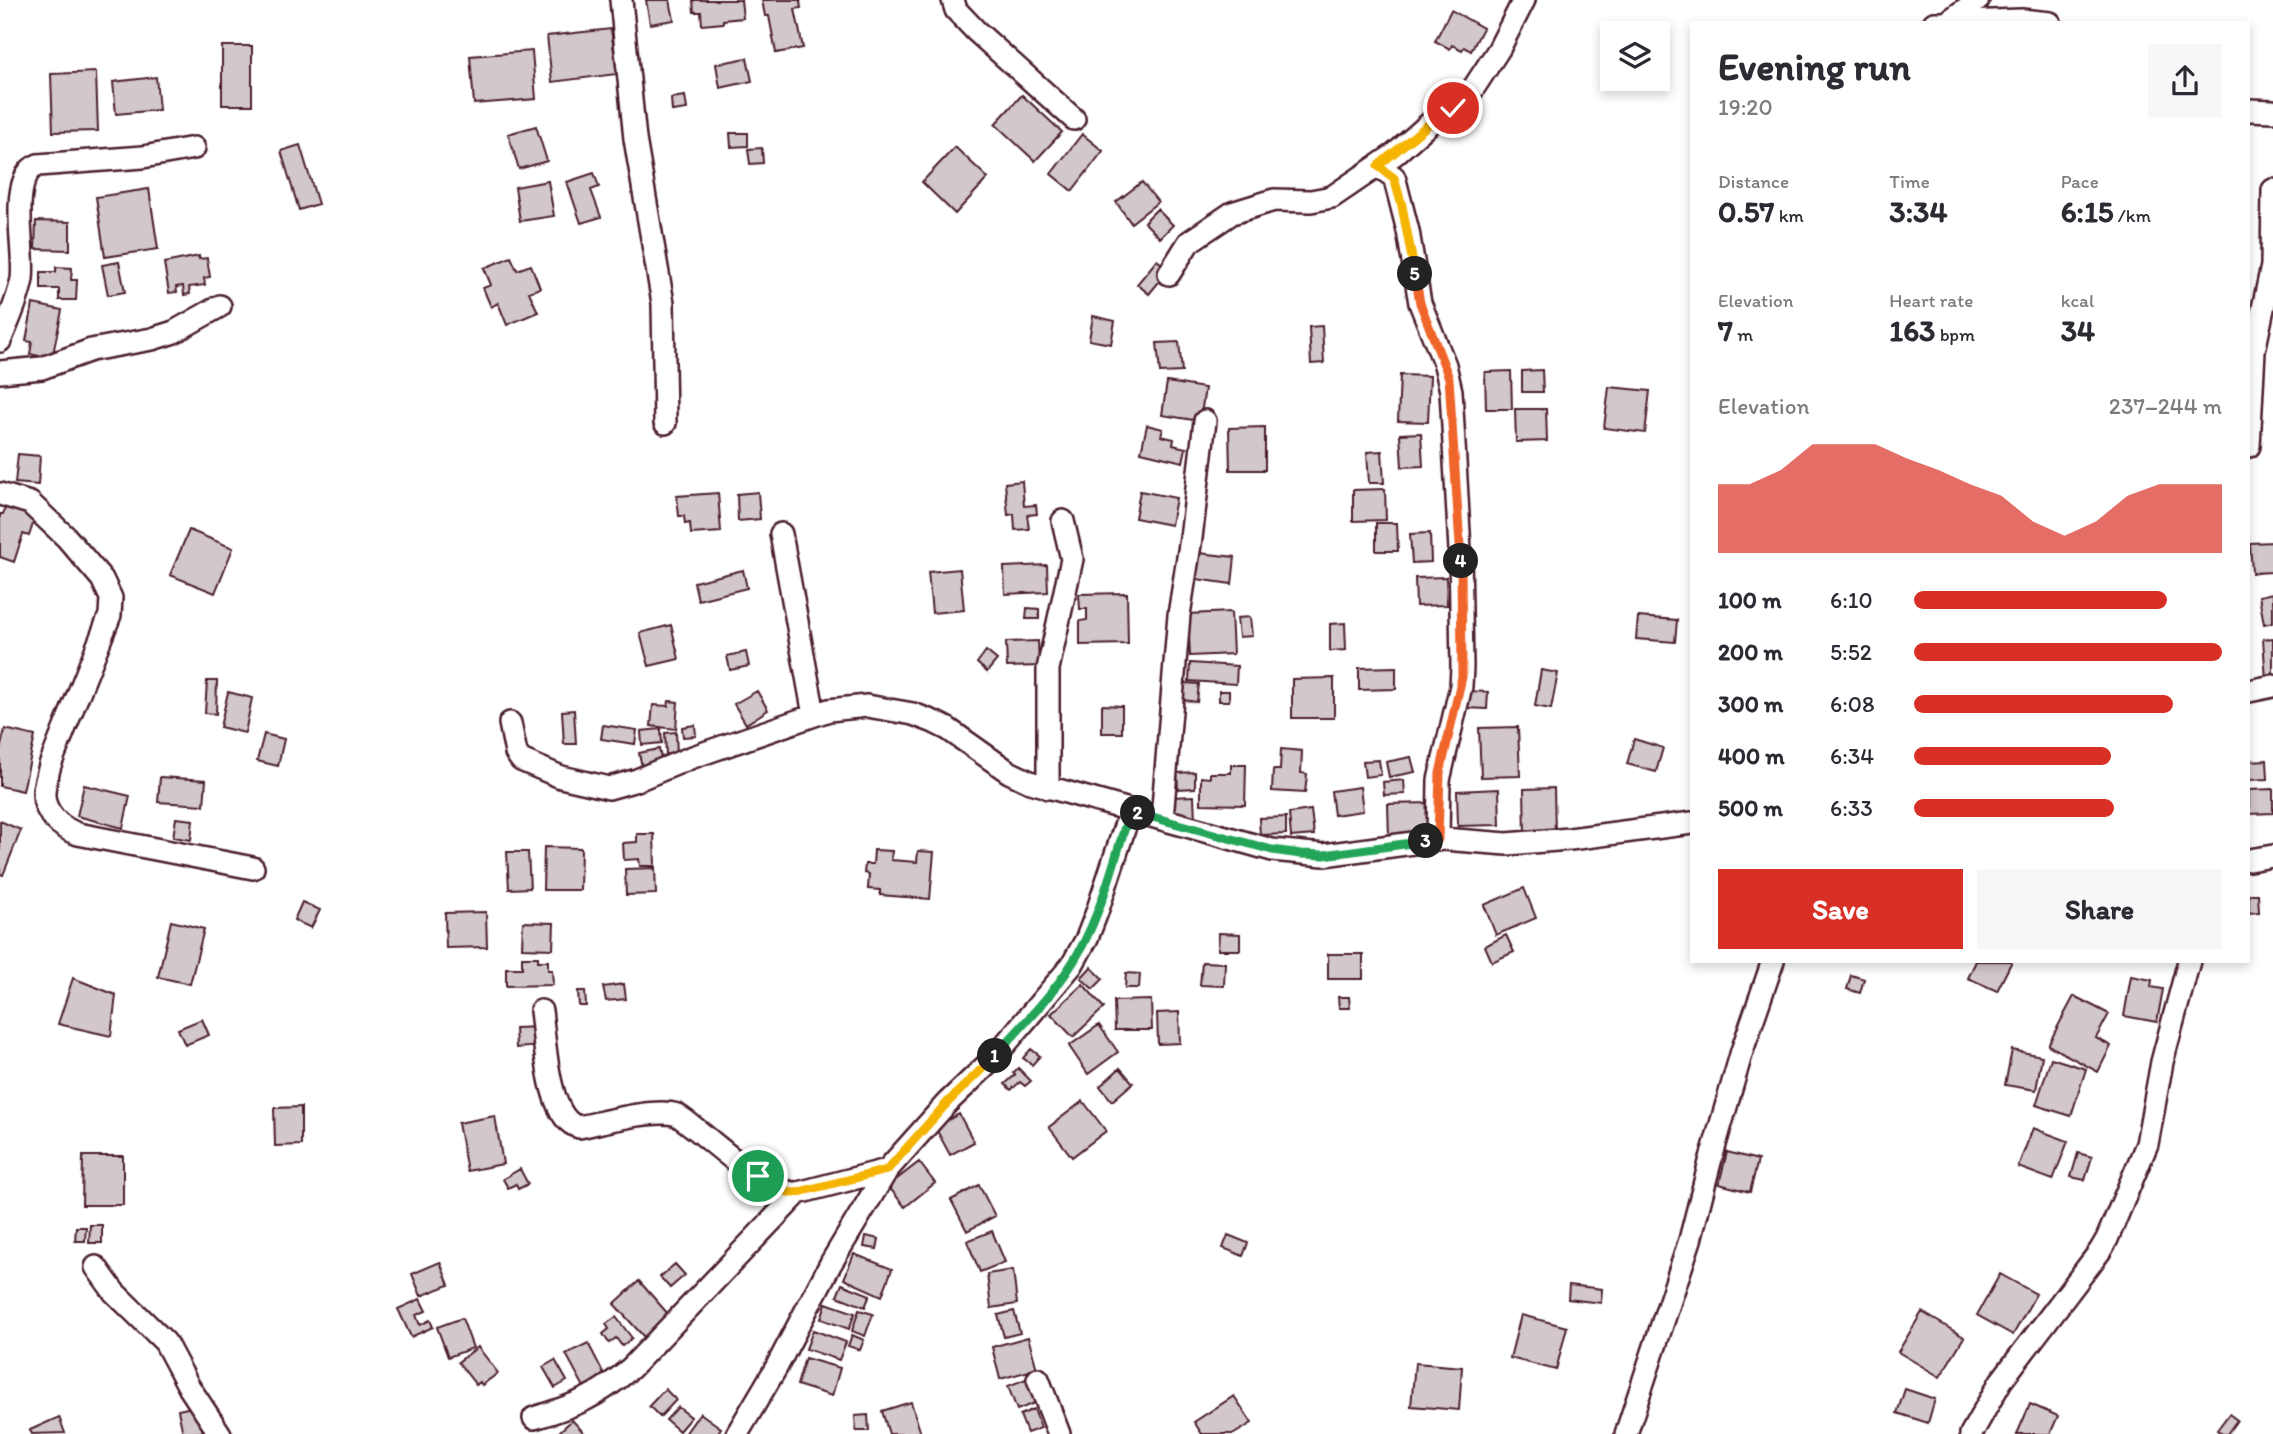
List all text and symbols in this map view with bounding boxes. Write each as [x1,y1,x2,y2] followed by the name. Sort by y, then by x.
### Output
[1600,21,1670,91] map controls
[1600,21,1670,91] button: layers
[1718,44,1911,90] text: Evening run
[2148,44,2222,118] button: share
[1423,78,1483,138] pin
[1434,89,1472,127] icon: check
[1718,93,1773,121] text: 19:20
[1718,170,1789,193] text: Distance
[1889,170,1930,193] text: Time
[2061,170,2099,193] text: Pace
[1718,193,1775,230] text: 0.57
[1889,193,1947,230] text: 3:34
[2061,193,2114,230] text: 6:15
[1775,204,1804,227] text: km
[2114,204,2151,227] text: /km
[1398,256,1432,292] pin: 5
[1410,262,1419,285] text: 5
[1718,289,1794,312] text: Elevation
[1889,289,1973,312] text: Heart rate
[2061,289,2094,312] text: kcal
[1718,312,1733,349] text: 7
[1889,312,1935,349] text: 163
[2061,312,2095,349] text: 34
[1733,323,1753,346] text: m
[1935,323,1975,346] text: bpm
[1718,392,1809,420] text: Elevation
[2109,392,2222,420] text: 237–244 m
[1444,544,1478,578] pin: 4
[1455,549,1466,572] text: 4
[1718,586,1782,614] text: 100 m
[1830,586,1873,614] text: 6:10
[1718,638,1783,666] text: 200 m
[1830,638,1872,666] text: 5:52
[1718,690,1783,718] text: 300 m
[1830,690,1875,718] text: 6:08
[1718,742,1785,770] text: 400 m
[1830,742,1874,770] text: 6:34
[1718,794,1783,822] text: 500 m
[1830,794,1873,822] text: 6:33
[1120,796,1156,830] pin: 2
[1133,801,1143,824] text: 2
[1408,824,1444,858] pin: 3
[1420,829,1431,852] text: 3
[1718,869,1963,949] button: Save
[1977,869,2222,949] button: Share
[978,1038,1012,1074] pin: 1
[990,1044,999,1067] text: 1
[728,1146,788,1206] pin
[739,1157,777,1195] icon: arrive

